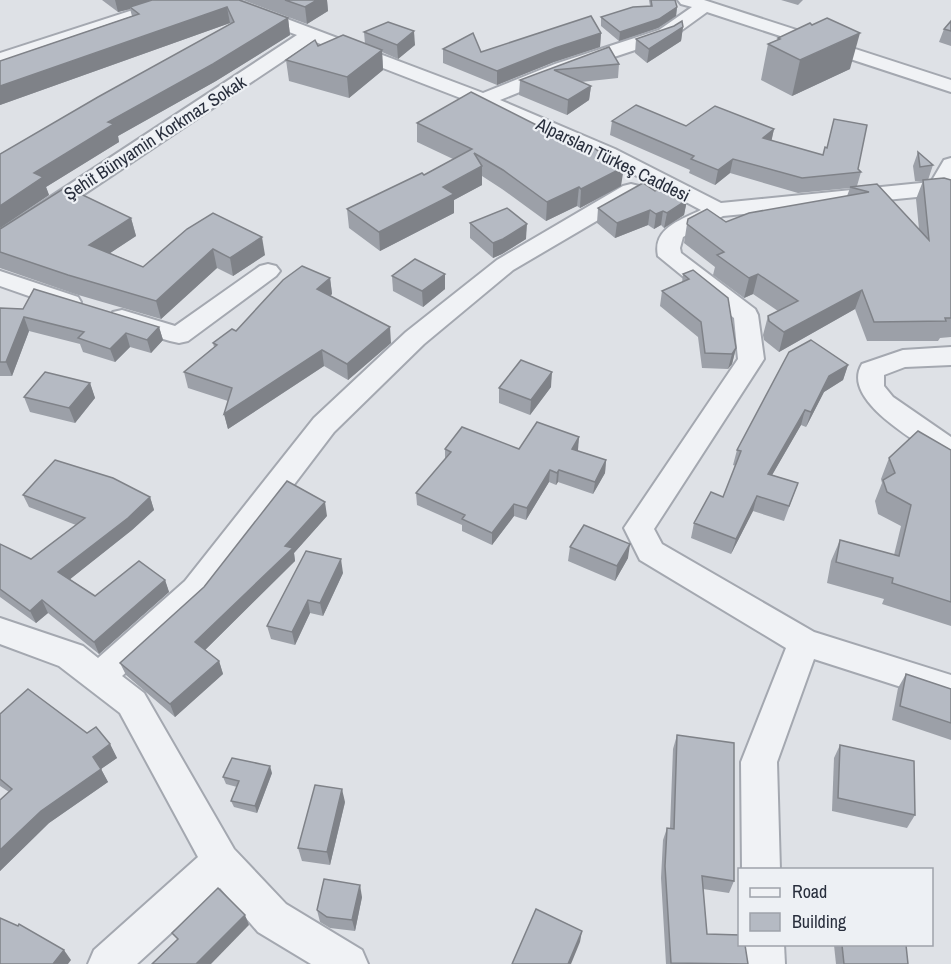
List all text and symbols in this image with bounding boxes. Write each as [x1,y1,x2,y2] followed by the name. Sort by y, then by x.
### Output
[59,69,251,206] street label: Şehit Bünyamin Korkmaz Sokak
[531,111,694,208] street label: Alparslan Türkeş Caddesi
[738,868,933,946] legend
[792,879,827,904] text: Road
[792,909,847,934] text: Building

